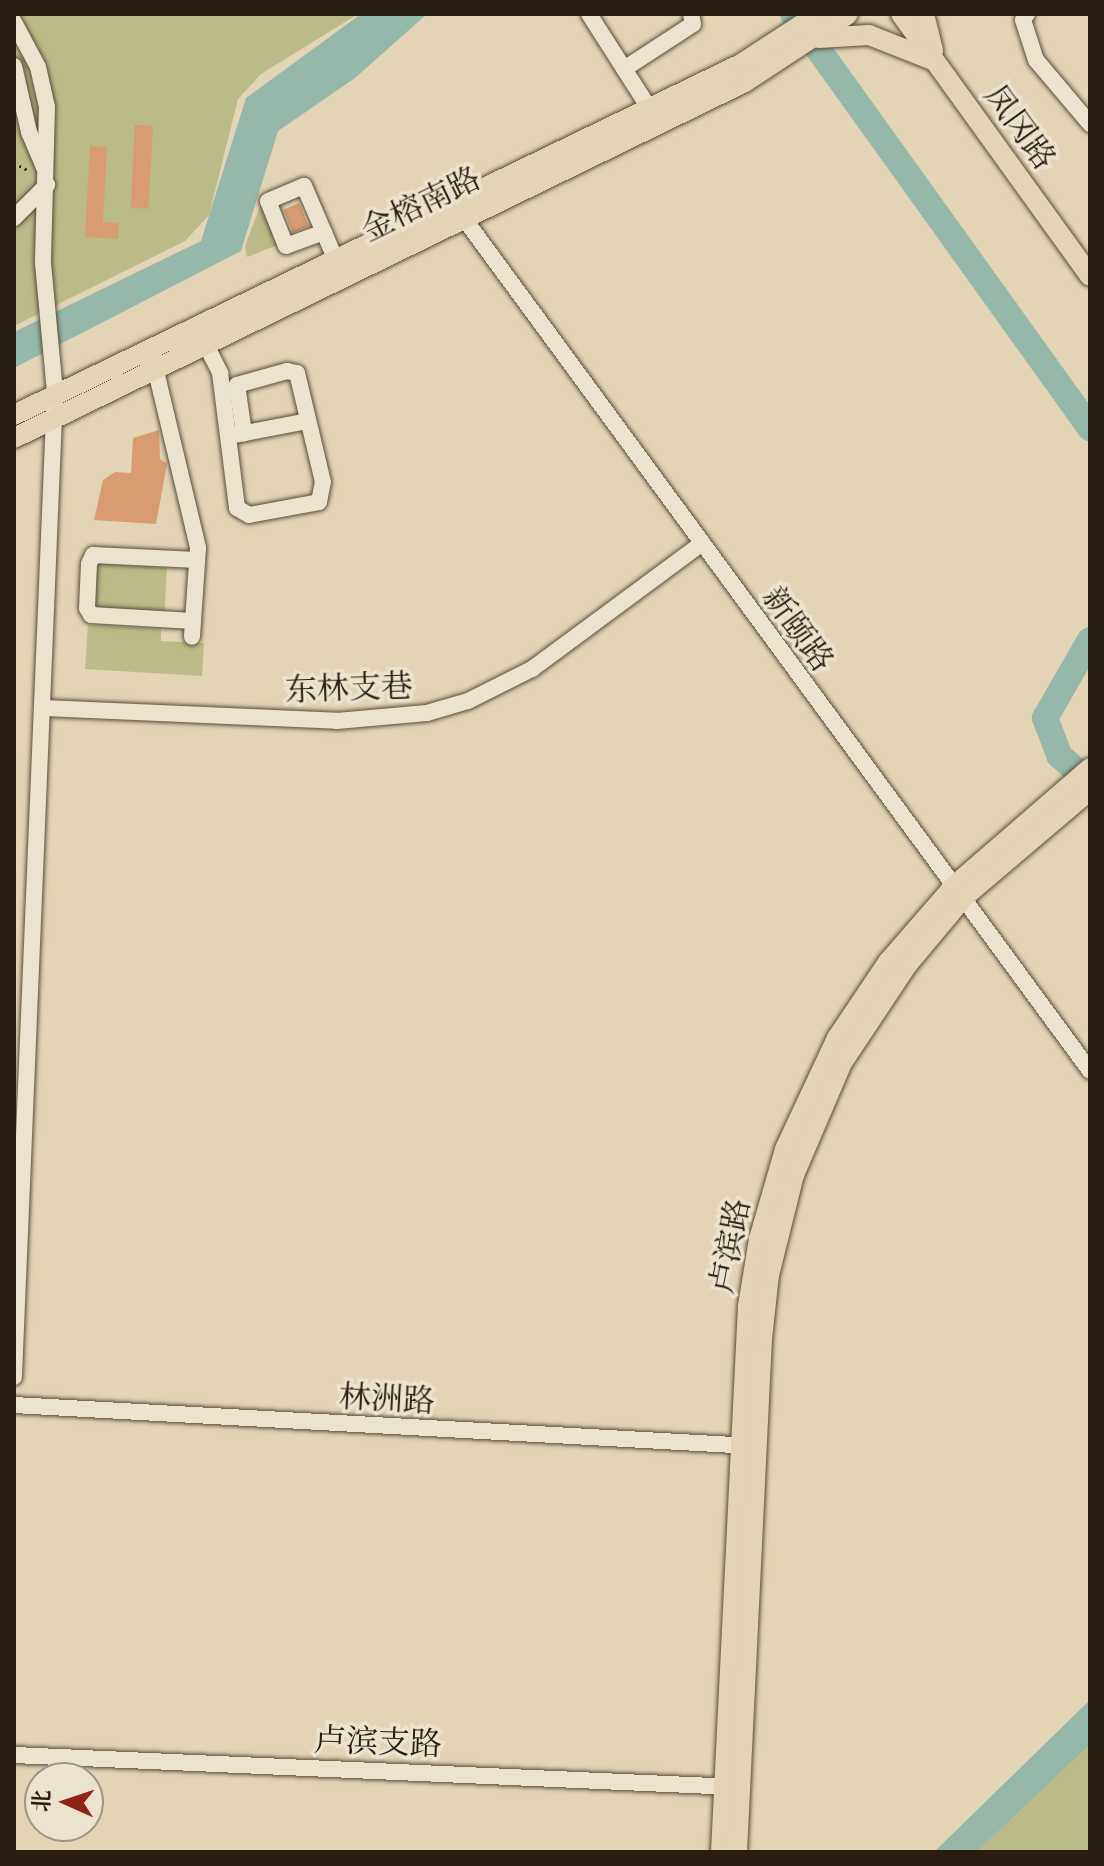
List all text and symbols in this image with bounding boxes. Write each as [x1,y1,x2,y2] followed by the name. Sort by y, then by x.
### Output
[976,77,1064,177] street label: 凤冈路
[355,159,487,249] street label: 金榕南路
[754,579,842,679] street label: 新颐路
[284,667,414,709] street label: 东林支巷
[702,1195,758,1297] street label: 卢滨路
[338,1377,436,1421] street label: 林洲路
[313,1721,443,1763] street label: 卢滨支路
[24,1762,104,1842] north arrow
[26,1789,57,1813] text: 北

